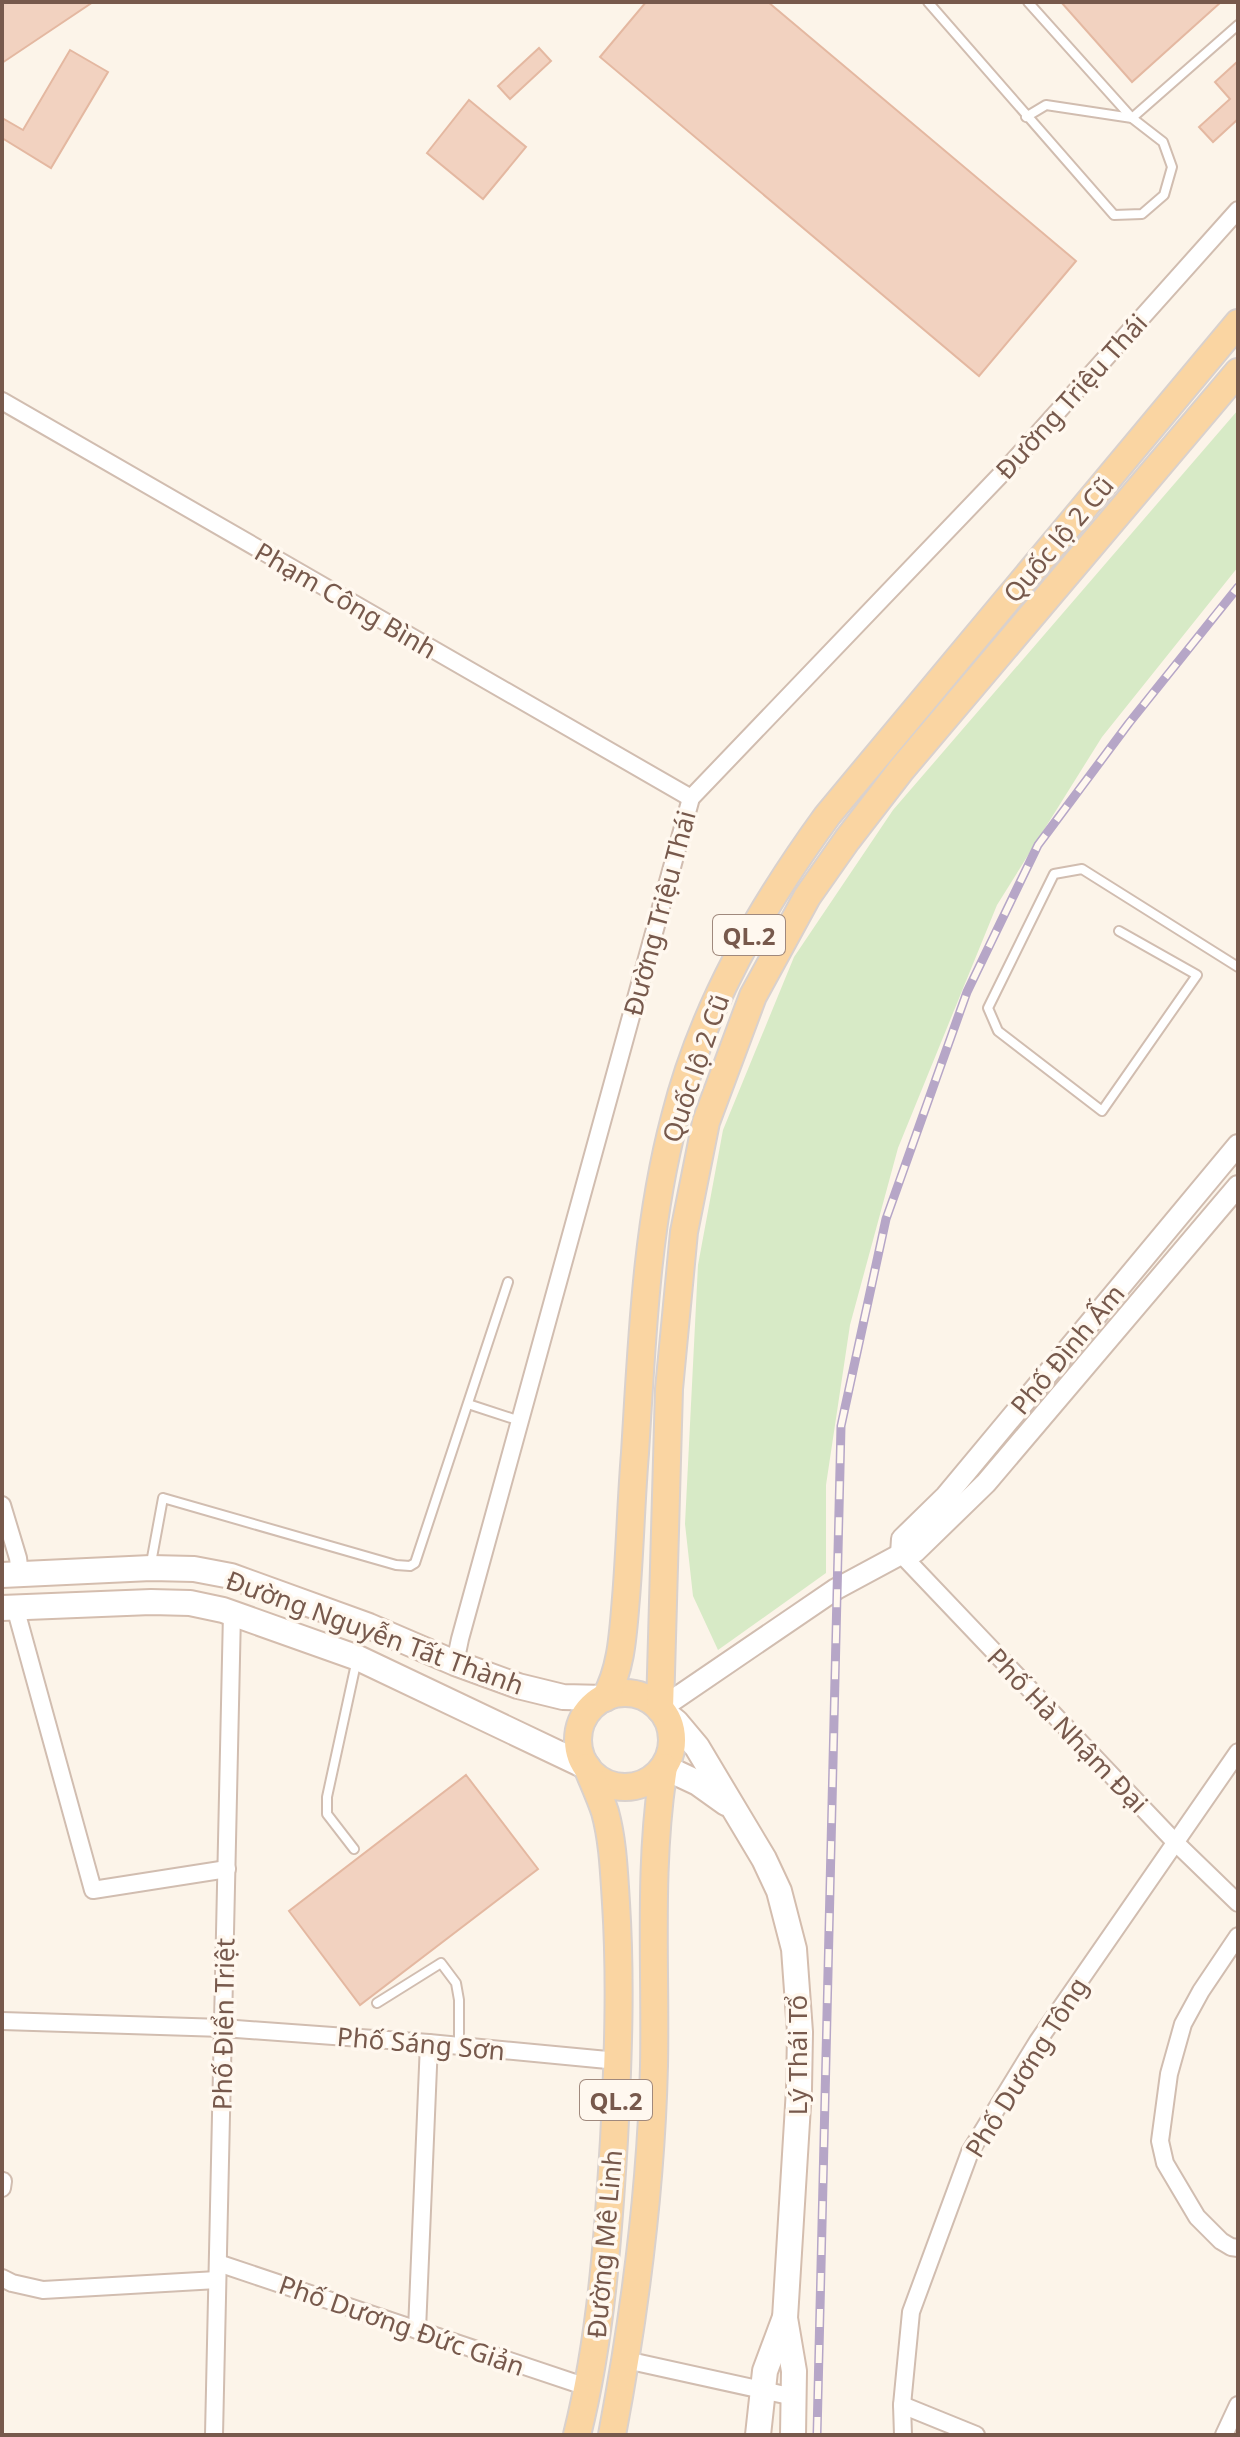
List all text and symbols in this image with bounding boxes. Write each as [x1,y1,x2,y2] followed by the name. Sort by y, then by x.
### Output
[987,305,1155,487] street label: Đường Triệu Thái
[994,468,1122,610] street label: Quốc lộ 2 Cũ
[249,533,443,667] street label: Phạm Công Bình
[614,806,704,1020] street label: Đường Triệu Thái
[713,915,785,955] road number: QL.2
[653,989,737,1147] street label: Quốc lộ 2 Cũ
[1002,1276,1132,1422] street label: Phố Đình Ấm
[221,1561,529,1703] street label: Đường Nguyễn Tất Thành
[980,1640,1156,1820] street label: Phố Hà Nhậm Đại
[204,1938,242,2110] street label: Phố Điển Triệt
[956,1970,1096,2164] street label: Phố Dương Tông
[779,1995,815,2115] street label: Lý Thái Tổ
[336,2018,506,2068] street label: Phố Sáng Sơn
[580,2080,652,2120] road number: QL.2
[578,2148,630,2340] street label: Đường Mê Linh
[274,2266,530,2384] street label: Phố Dương Đức Giản

